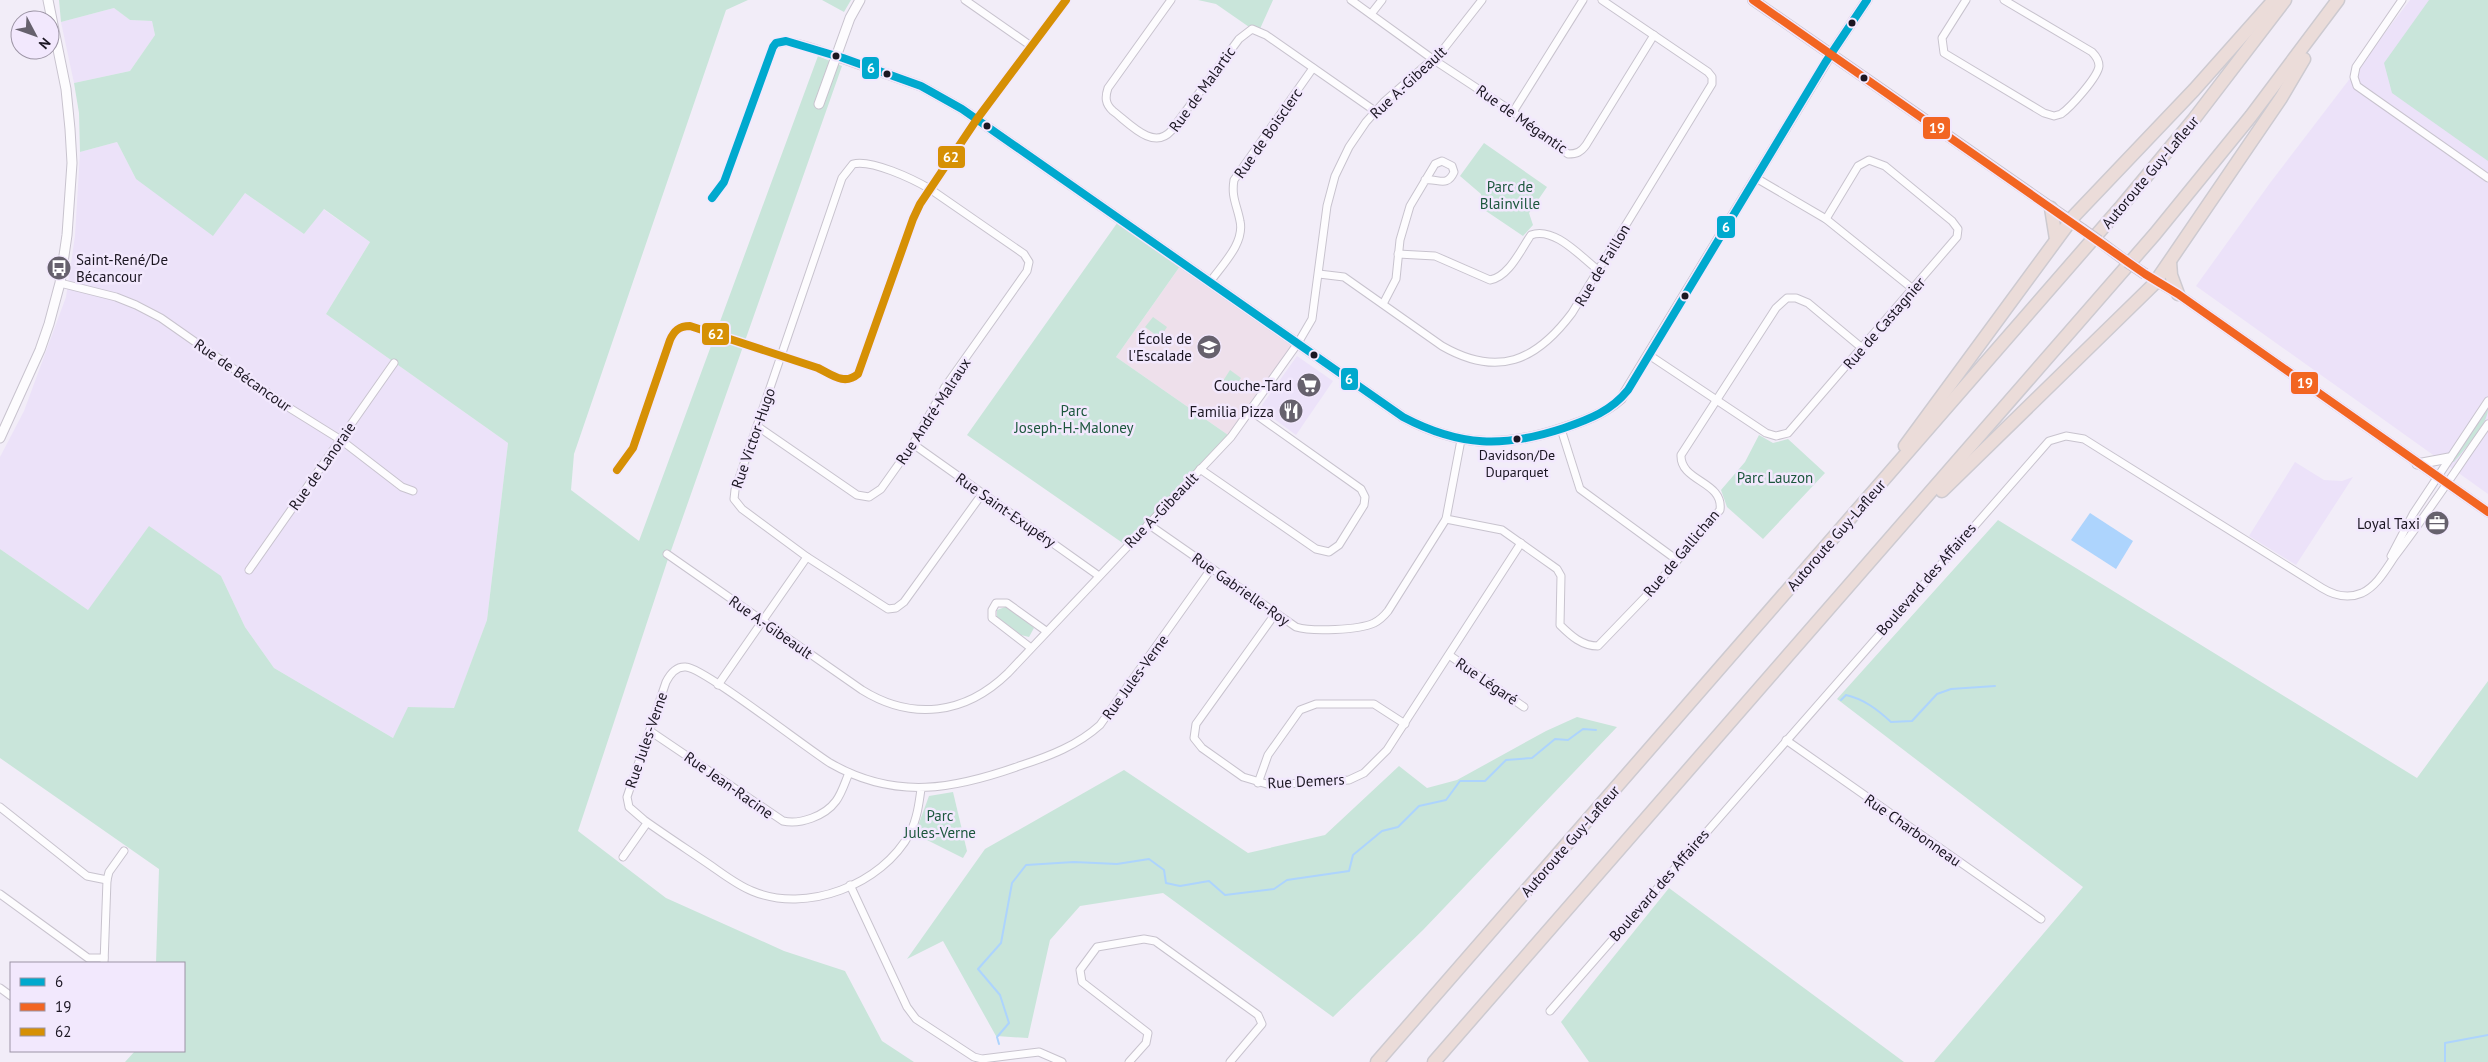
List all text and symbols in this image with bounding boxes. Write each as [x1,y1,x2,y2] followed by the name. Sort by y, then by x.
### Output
[10,10,60,60] north arrow
[1847,18,1857,28] unlabelled marker
[35,34,55,53] text: N
[1165,42,1239,135] street label: Rue de Malartic
[1366,42,1450,122] street label: Rue A.-Gibeault
[831,51,841,61] unlabelled marker
[861,56,880,80] line badge: 6
[867,59,875,77] text: 6
[882,69,892,79] unlabelled marker
[1859,73,1869,83] unlabelled marker
[1473,81,1571,158] street label: Rue de Mégantic
[1230,84,1306,182] street label: Rue de Boisclerc
[2097,112,2203,232] street label: Autoroute Guy-Lafleur
[1922,116,1951,140] line badge: 19
[1929,119,1945,137] text: 19
[982,121,992,131] unlabelled marker
[937,145,966,169] line badge: 62
[943,148,959,166] text: 62
[1480,177,1540,213] park label: Parc de Blainville
[1716,215,1736,239] line badge: 6
[1722,218,1730,236] text: 6
[1570,221,1634,309] street label: Rue de Faillon
[76,250,168,286] place label: Saint-René/De Bécancour
[46,255,72,281] bus stop icon: Saint-René/De Bécancour
[1839,273,1929,373] street label: Rue de Castagnier
[1680,291,1690,301] unlabelled marker
[701,322,730,346] line badge: 62
[708,325,724,343] text: 62
[1128,329,1192,365] place label: École de l'Escalade
[191,334,295,416] street label: Rue de Bécancour
[1196,334,1222,360] school or university icon: École de l'Escalade
[1309,350,1319,360] unlabelled marker
[891,354,975,468] street label: Rue André-Malraux
[1340,367,1359,391] line badge: 6
[1345,370,1353,388] text: 6
[2290,371,2319,395] line badge: 19
[1296,372,1322,398] supermarket icon: Couche-Tard
[2297,374,2313,392] text: 19
[1214,376,1292,395] place label: Couche-Tard
[727,385,779,491] street label: Rue Victor-Hugo
[1278,398,1304,424] restaurant icon: Familia Pizza
[1013,401,1134,437] park label: Parc Joseph-H.-Maloney
[1190,402,1274,421] place label: Familia Pizza
[285,418,359,514] street label: Rue de Lanoraie
[1512,434,1522,444] marker: Davidson/De Duparquet
[1479,446,1555,481] place label: Davidson/De Duparquet
[952,468,1060,552] street label: Rue Saint-Exupéry
[1120,468,1202,552] street label: Rue A.-Gibeault
[1737,468,1813,487] park label: Parc Lauzon
[1782,475,1890,595] street label: Autoroute Guy-Lafleur
[1639,505,1723,601] street label: Rue de Gallichan
[2424,510,2450,536] office icon: Loyal Taxi
[2357,514,2420,533] place label: Loyal Taxi
[1872,519,1980,639] street label: Boulevard des Affaires
[1189,548,1293,630] street label: Rue Gabrielle-Roy
[725,591,817,663] street label: Rue A.-Gibeault
[1098,631,1172,723] street label: Rue Jules-Verne
[1452,653,1522,709] street label: Rue Légaré
[621,689,671,791] street label: Rue Jules-Verne
[681,747,777,823] street label: Rue Jean-Racine
[1267,769,1345,793] street label: Rue Demers
[1516,781,1624,901] street label: Autoroute Guy-Lafleur
[1861,790,1965,870] street label: Rue Charbonneau
[903,806,976,842] park label: Parc Jules-Verne
[1605,825,1713,945] street label: Boulevard des Affaires
[10,962,185,1052] legend
[55,972,63,991] text: 6
[55,997,71,1016] text: 19
[55,1022,71,1041] text: 62

